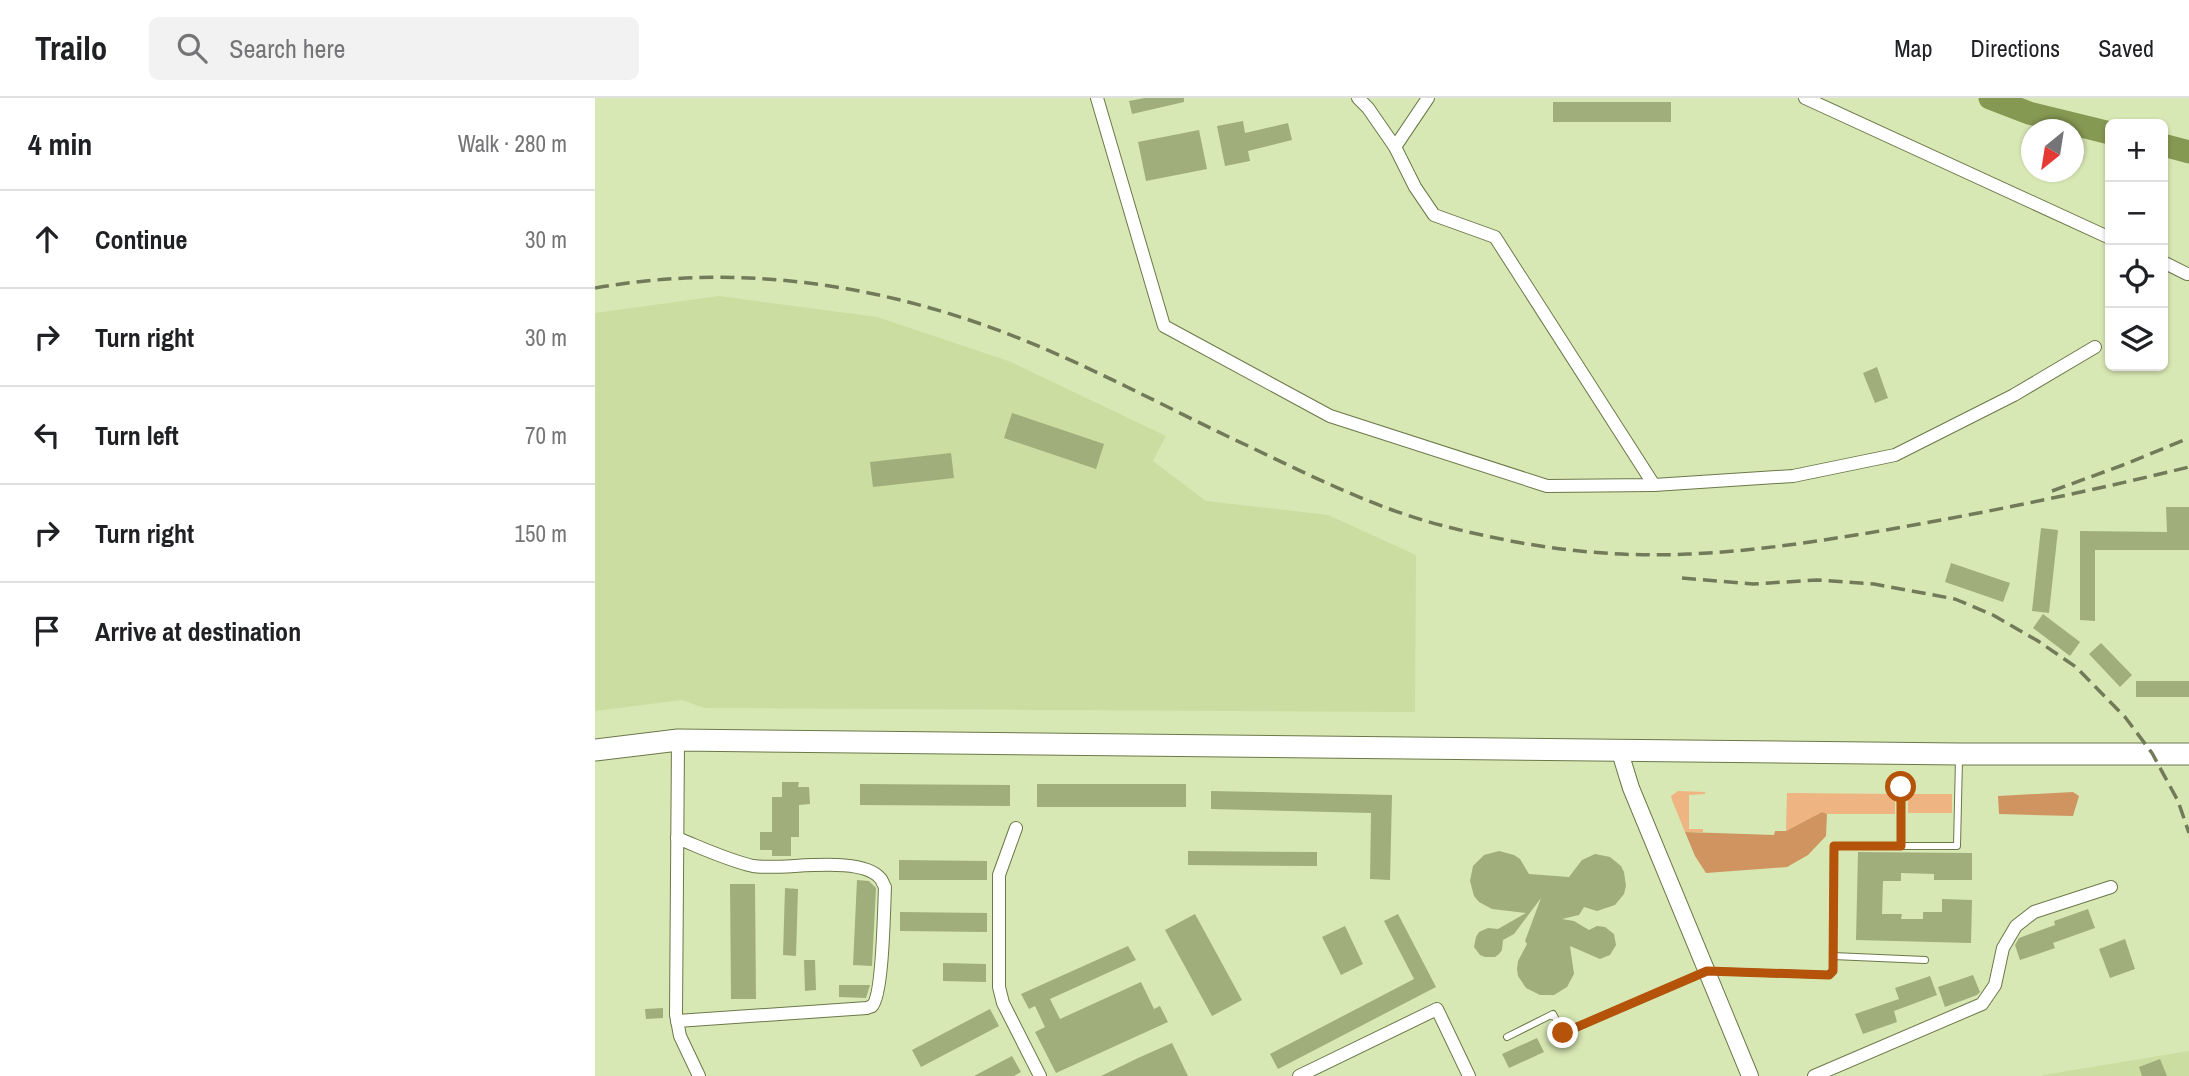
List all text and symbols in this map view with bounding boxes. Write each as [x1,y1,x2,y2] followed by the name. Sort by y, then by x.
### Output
[149,17,639,80] search box
[35,26,107,70] text: Trailo
[173,29,211,67] icon: search
[229,31,345,66] text: Search here
[1894,32,1932,64] text: Map
[1970,32,2060,64] text: Directions
[2098,32,2154,64] text: Saved
[2021,119,2084,182] north arrow
[2105,119,2168,371] map controls
[2105,119,2168,182] button: +
[28,124,92,164] text: 4 min
[458,128,567,159] text: Walk · 280 m
[2105,182,2168,245] button: −
[28,220,66,258] icon: ahead
[95,222,187,257] text: Continue
[525,224,567,255] text: 30 m
[2105,245,2168,308] button: locate
[2105,308,2168,371] button: layers
[28,318,66,356] icon: right
[95,320,194,355] text: Turn right
[525,322,567,353] text: 30 m
[28,416,66,454] icon: left
[95,418,179,453] text: Turn left
[525,420,567,451] text: 70 m
[28,514,66,552] icon: right
[95,516,194,551] text: Turn right
[515,518,567,549] text: 150 m
[28,612,66,650] icon: arrive
[95,614,301,649] text: Arrive at destination
[1885,771,1916,802] route start
[1547,1017,1578,1048] route end

